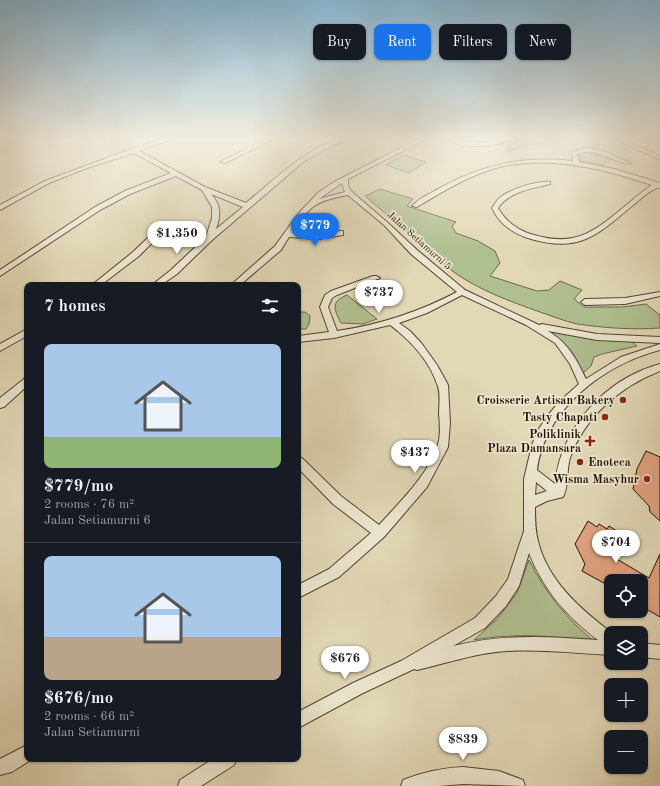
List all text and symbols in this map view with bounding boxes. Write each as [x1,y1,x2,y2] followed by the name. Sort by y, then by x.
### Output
[313,24,366,60] chip: Buy
[374,24,431,60] chip: Rent
[439,24,507,60] chip: Filters
[515,24,571,60] chip: New
[385,210,453,272] street label: Jalan Setiamurni 5
[291,213,339,247] pin: $779
[300,219,330,232] text: $779
[144,221,210,255] pin: $1,350
[156,227,198,240] text: $1,350
[355,280,403,314] pin: $737
[364,286,394,299] text: $737
[259,295,281,317] icon: filters
[44,298,106,315] text: 7 homes
[127,370,199,442] icon: home
[477,395,615,407] place label: Croisserie Artisan Bakery
[618,395,628,405] marker: Croisserie Artisan Bakery
[522,412,597,424] place label: Tasty Chapati
[600,412,610,422] marker: Tasty Chapati
[487,429,581,455] place label: Poliklinik Plaza Damansara
[584,435,596,447] marker: Poliklinik Plaza Damansara
[391,440,439,474] pin: $437
[400,446,430,459] text: $437
[575,457,585,467] marker: Enoteca
[588,457,631,469] place label: Enoteca
[552,474,639,486] place label: Wisma Masyhur
[642,474,652,484] marker: Wisma Masyhur
[44,478,113,495] text: $779/mo
[44,498,134,511] text: 2 rooms · 76 m²
[44,514,151,527] text: Jalan Setiamurni 6
[592,530,640,564] pin: $704
[601,536,631,549] text: $704
[604,574,648,774] map controls
[604,574,648,618] button: locate
[127,582,199,654] icon: home
[604,626,648,670] button: layers
[321,646,369,680] pin: $676
[330,652,360,665] text: $676
[604,678,648,722] button: +
[44,690,113,707] text: $676/mo
[44,710,134,723] text: 2 rooms · 66 m²
[44,726,140,739] text: Jalan Setiamurni
[439,727,487,761] pin: $839
[604,730,648,774] button: −
[448,733,478,746] text: $839

